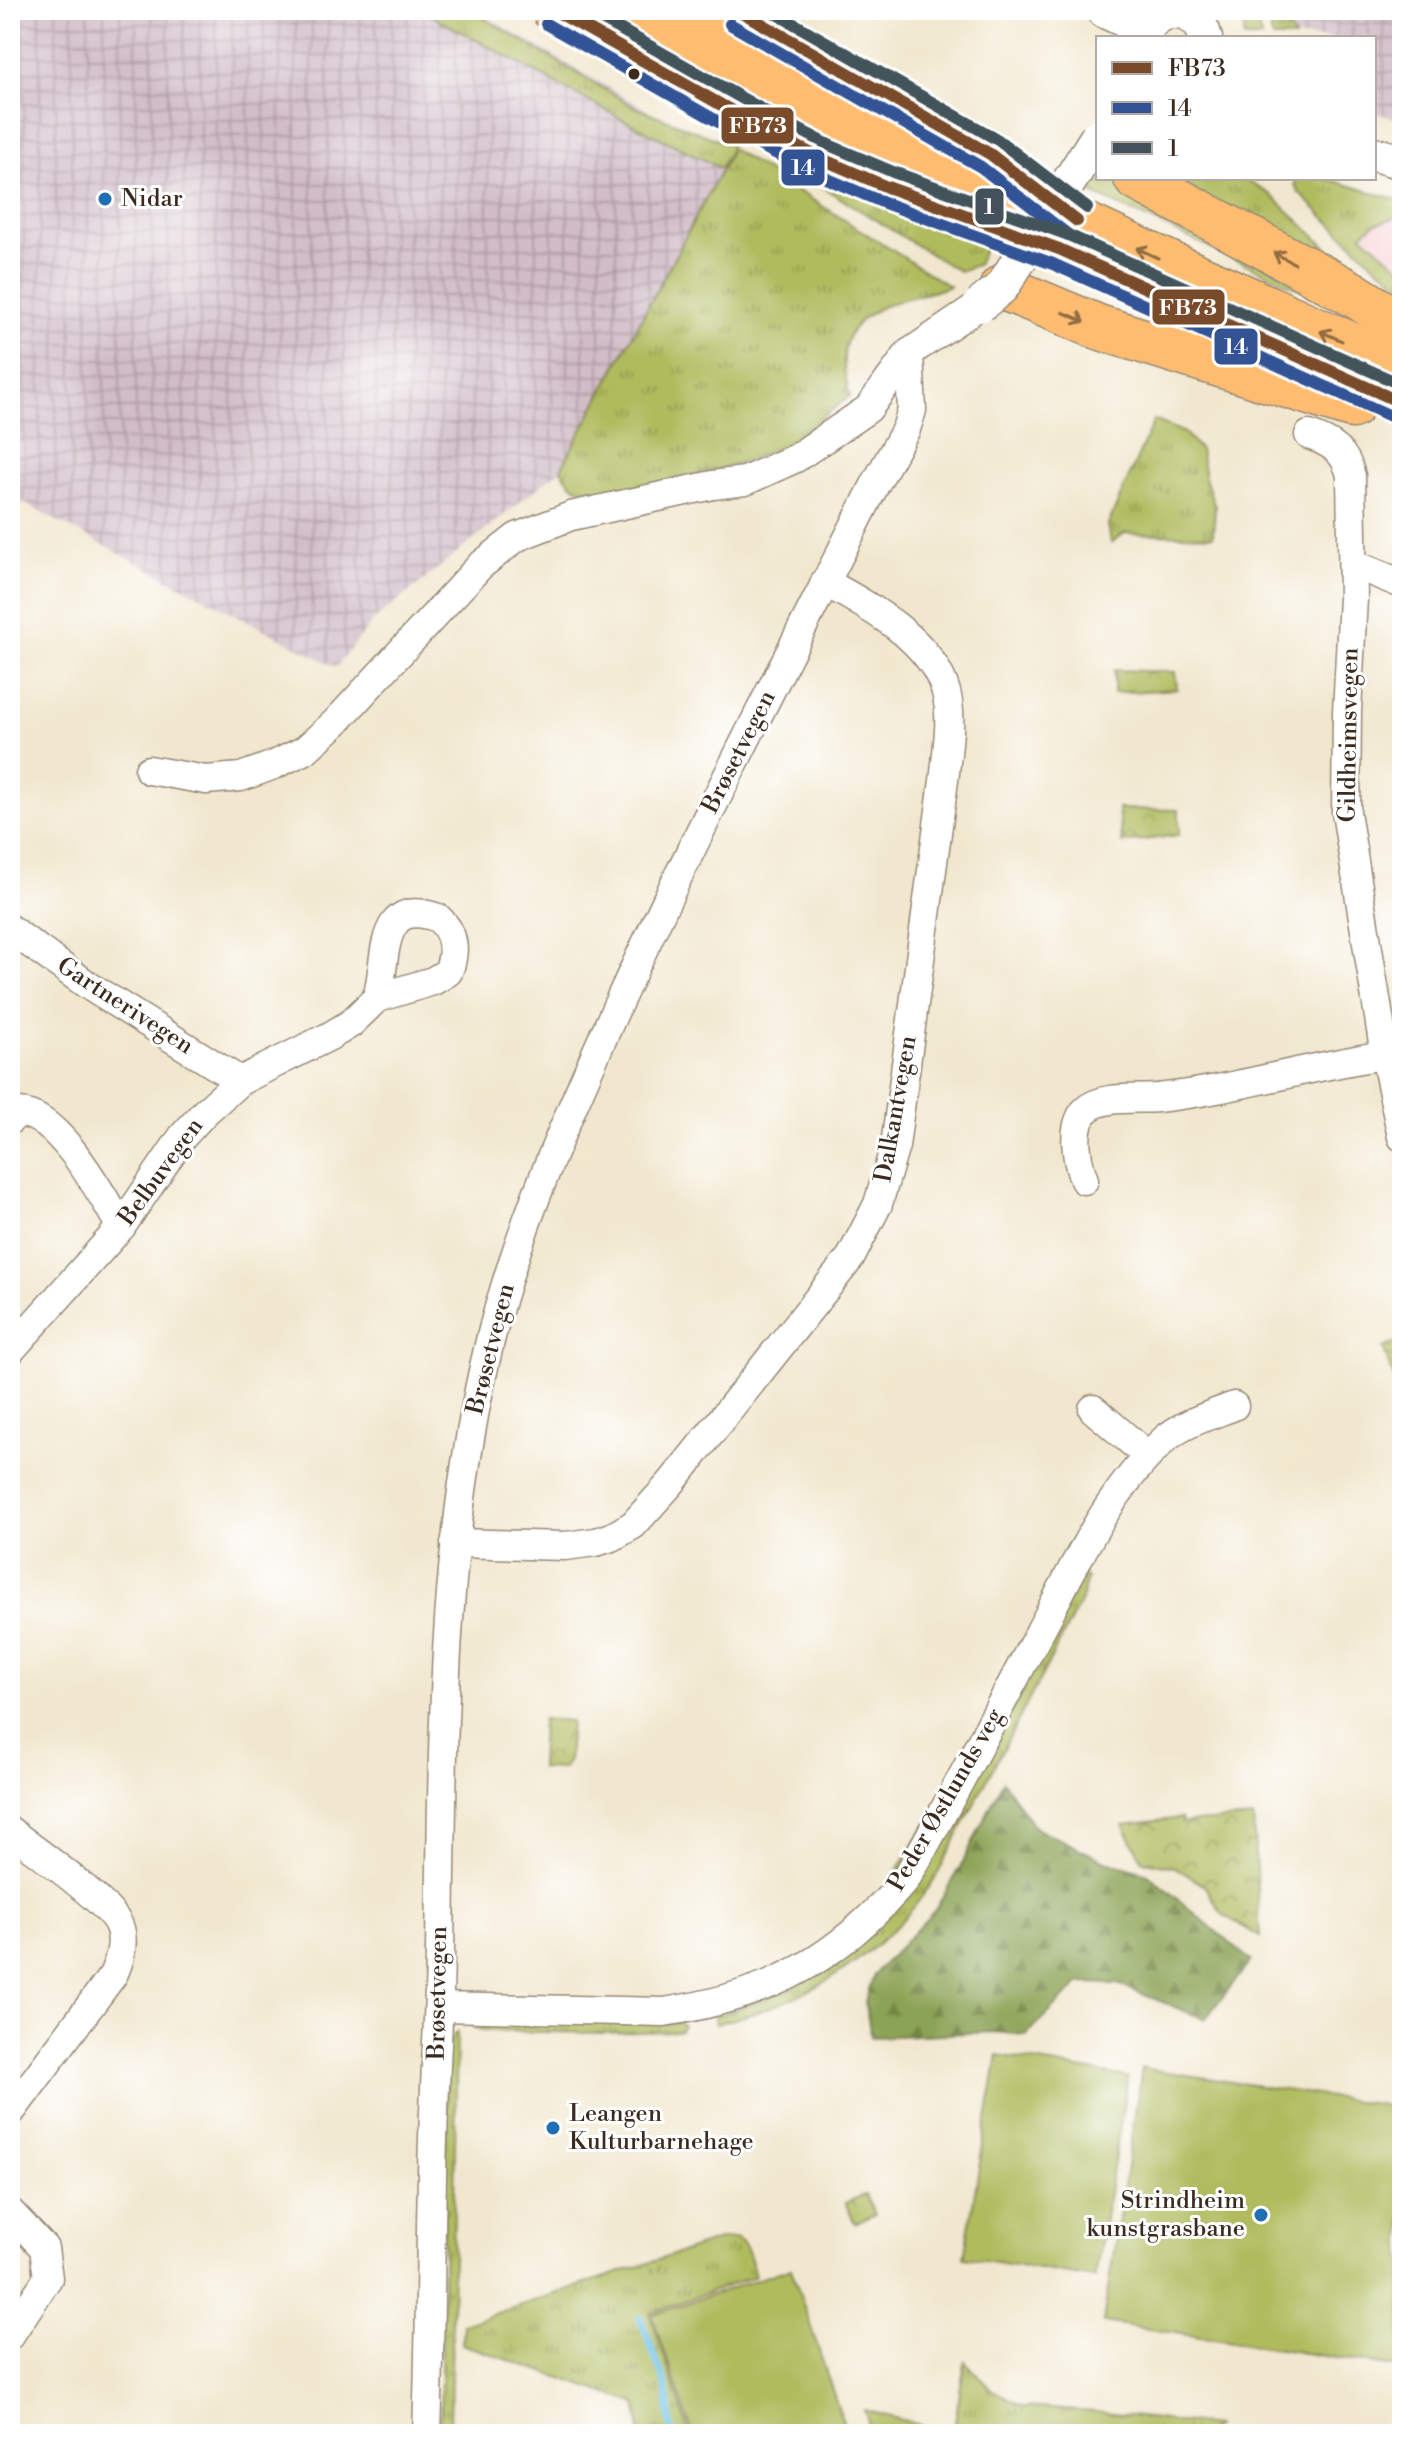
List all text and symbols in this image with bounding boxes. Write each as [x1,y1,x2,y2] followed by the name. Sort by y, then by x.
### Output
[1096,36,1376,180] legend
[1168,54,1226,84] text: FB73
[626,66,642,82] unlabelled marker
[1168,94,1192,124] text: 14
[720,106,795,145] line badge: FB73
[729,113,787,140] text: FB73
[1168,134,1179,164] text: 1
[780,148,826,187] line badge: 14
[791,155,815,182] text: 14
[121,184,183,214] place label: Nidar
[974,187,1005,226] line badge: 1
[96,190,114,208] marker: Nidar
[984,194,995,221] text: 1
[1136,245,1160,260] one-way arrow
[1272,249,1296,265] one-way arrow
[1151,288,1226,326] line badge: FB73
[1159,295,1217,322] text: FB73
[1061,310,1086,325] one-way arrow
[1213,327,1259,366] line badge: 14
[1319,328,1343,343] one-way arrow
[1224,334,1248,361] text: 14
[1332,647,1366,823] street label: Gildheimsvegen
[695,686,783,819] street label: Brøsetvegen
[51,951,199,1061] street label: Gartnerivegen
[868,1033,924,1185] street label: Dalkantvegen
[111,1112,210,1232] street label: Belbuvegen
[460,1280,522,1418] street label: Brøsetvegen
[882,1703,1011,1897] street label: Peder Østlunds veg
[422,1926,454,2061] street label: Brøsetvegen
[569,2099,754,2157] place label: Leangen Kulturbarnehage
[544,2119,562,2137] marker: Leangen Kulturbarnehage
[1086,2186,1245,2244] place label: Strindheim kunstgrasbane
[1252,2206,1270,2224] marker: Strindheim kunstgrasbane

